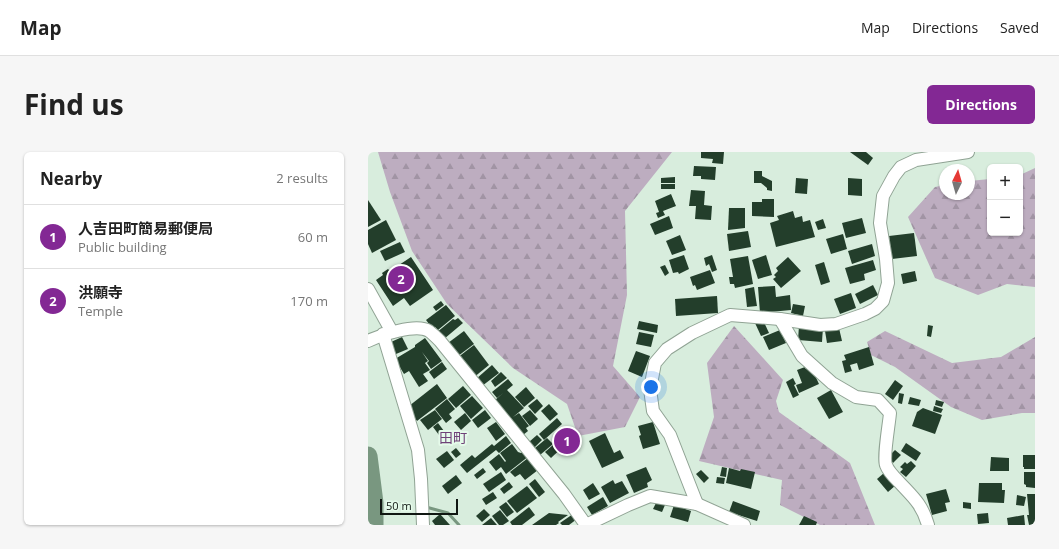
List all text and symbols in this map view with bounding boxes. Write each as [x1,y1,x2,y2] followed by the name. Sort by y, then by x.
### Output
[20,15,61,41] text: Map
[861,18,890,37] text: Map
[912,18,978,37] text: Directions
[1000,18,1039,37] text: Saved
[24,85,124,123] text: Find us
[927,85,1035,124] button: Directions
[939,164,975,200] north arrow
[987,164,1023,236] map controls
[987,164,1023,200] button: +
[40,167,102,190] text: Nearby
[276,169,328,187] text: 2 results
[987,200,1023,236] button: −
[78,218,213,238] text: 人吉田町簡易郵便局
[49,228,57,246] text: 1
[298,228,328,246] text: 60 m
[78,238,167,256] text: Public building
[388,264,414,294] pin: 2
[78,282,123,302] text: 洪願寺
[49,292,57,310] text: 2
[290,292,328,310] text: 170 m
[78,302,123,320] text: Temple
[641,377,661,397] your location
[554,426,580,456] pin: 1
[439,428,467,447] district label: 田町
[380,497,458,516] scale bar
[386,498,412,513] text: 50 m

